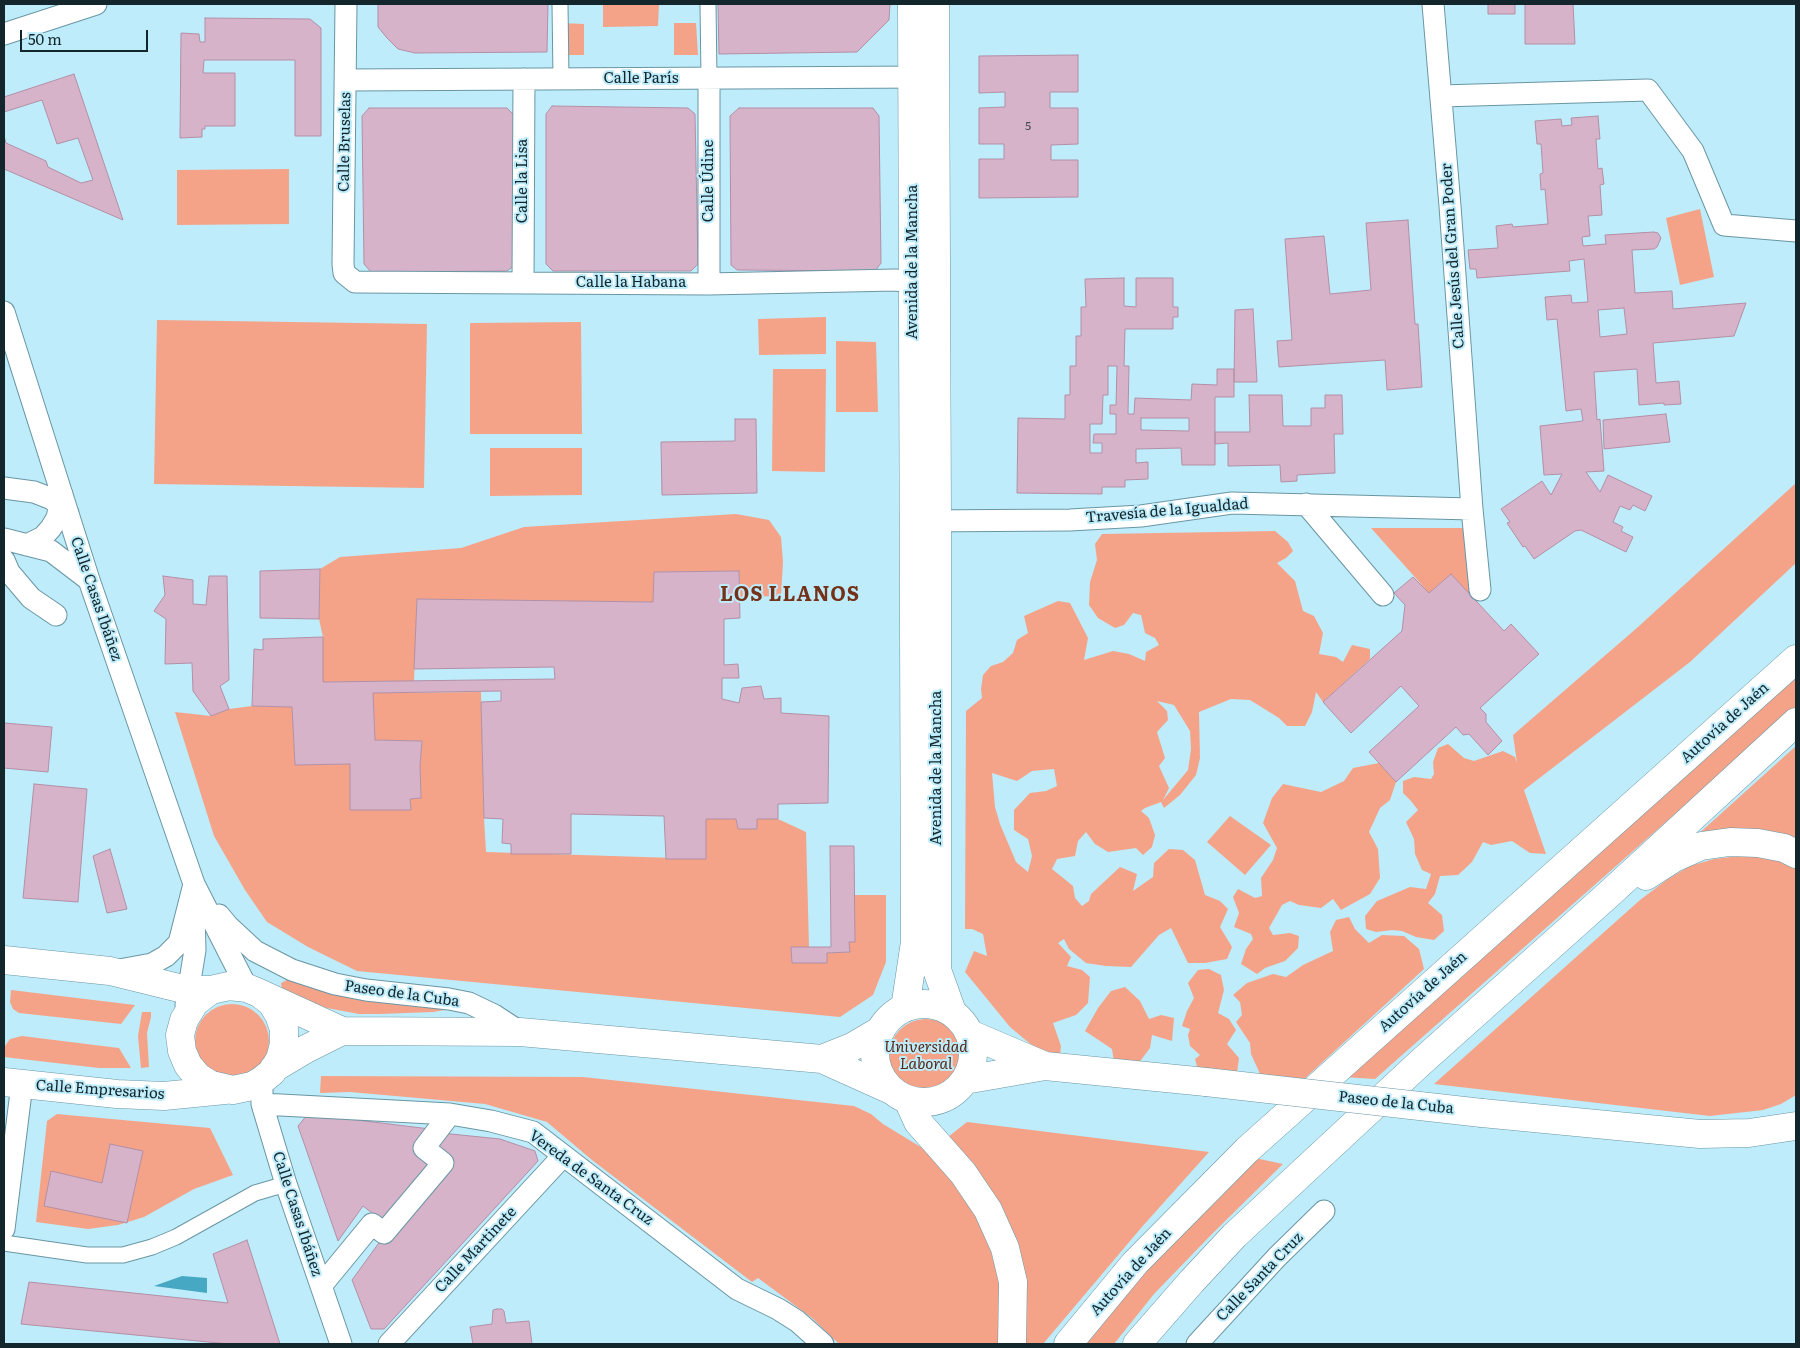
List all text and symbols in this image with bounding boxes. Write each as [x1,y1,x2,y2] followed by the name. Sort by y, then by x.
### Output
[22,20,150,52] scale bar
[28,27,62,50] text: 50 m
[604,70,678,88] street label: Calle París
[335,92,355,192] street label: Calle Bruselas
[1025,119,1031,133] house number: 5
[514,139,532,223] street label: Calle la Lisa
[700,140,718,222] street label: Calle Údine
[1438,163,1468,349] street label: Calle Jesús del Gran Poder
[904,185,922,339] street label: Avenida de la Mancha
[576,274,686,292] street label: Calle la Habana
[1085,495,1249,527] street label: Travesía de la Igualdad
[66,535,126,663] street label: Calle Casas Ibáñez
[719,583,861,607] district label: LOS LLANOS
[1677,679,1773,767] street label: Autovía de Jaén
[928,691,946,845] street label: Avenida de la Mancha
[1375,948,1471,1036] street label: Autovía de Jaén
[343,977,461,1011] street label: Paseo de la Cuba
[884,1039,968,1074] park label: Universidad Laboral
[35,1077,165,1103] street label: Calle Empresarios
[1337,1088,1455,1118] street label: Paseo de la Cuba
[525,1127,657,1229] street label: Vereda de Santa Cruz
[268,1149,326,1279] street label: Calle Casas Ibáñez
[432,1203,520,1297] street label: Calle Martinete
[1087,1224,1175,1320] street label: Autovía de Jaén
[1213,1229,1307,1325] street label: Calle Santa Cruz

